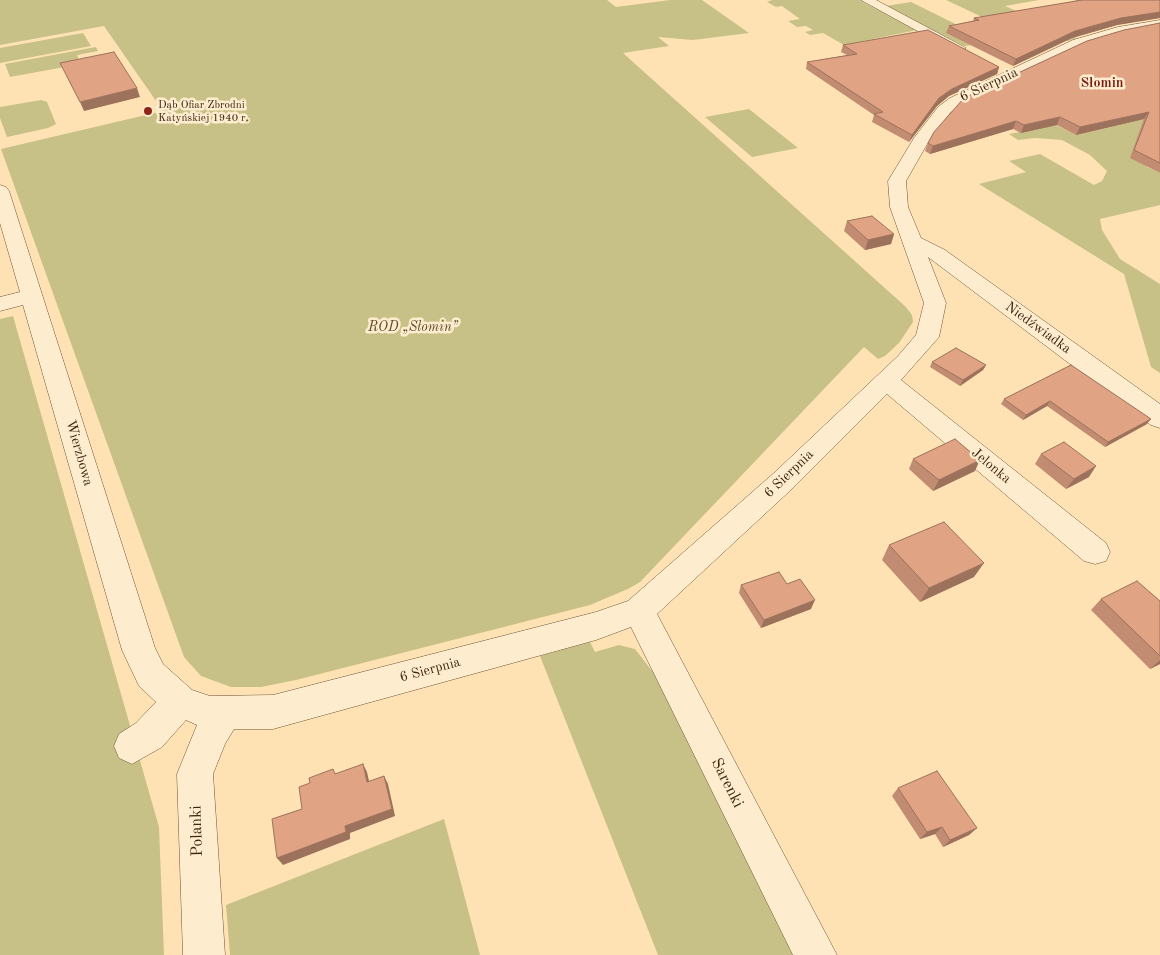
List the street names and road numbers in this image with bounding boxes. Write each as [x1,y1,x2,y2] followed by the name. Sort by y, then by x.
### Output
[957,64,1021,106] street label: 6 Sierpnia
[1002,298,1074,358] street label: Niedźwiadka
[62,418,96,488] street label: Wierzbowa
[968,445,1014,487] street label: Jelonka
[761,446,817,502] street label: 6 Sierpnia
[398,654,462,686] street label: 6 Sierpnia
[706,755,748,811] street label: Sarenki
[187,805,207,857] street label: Polanki

